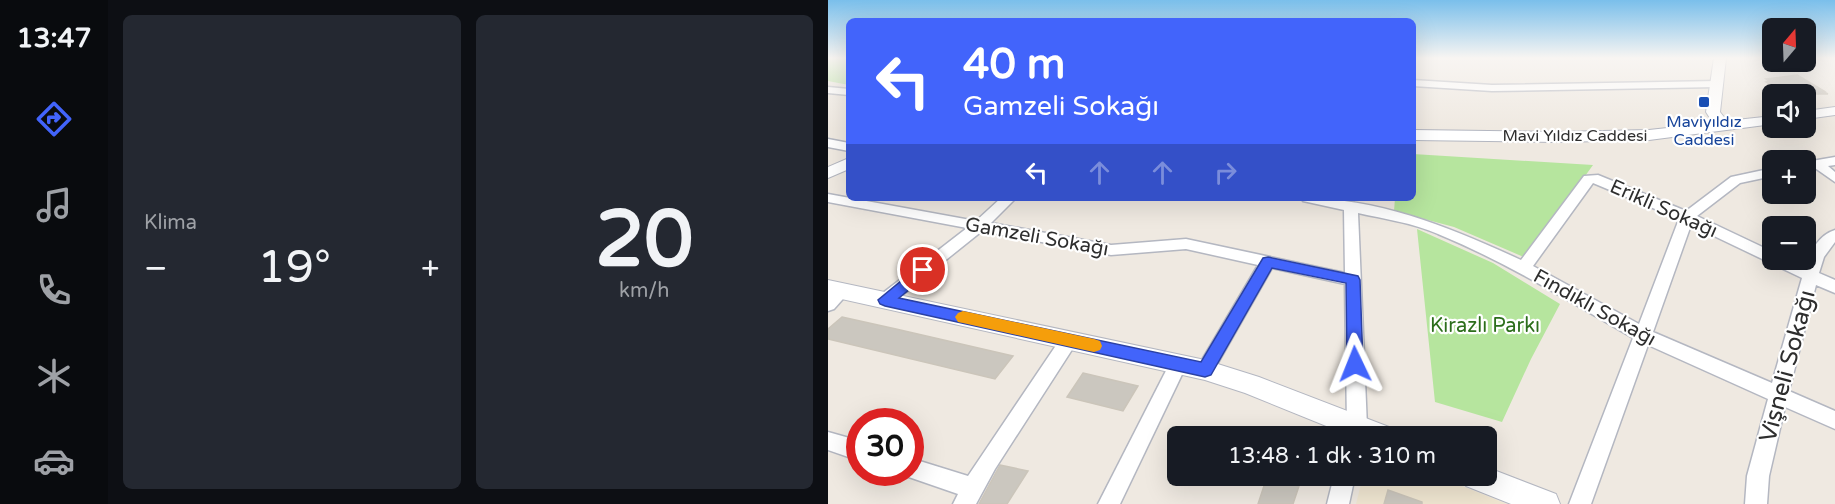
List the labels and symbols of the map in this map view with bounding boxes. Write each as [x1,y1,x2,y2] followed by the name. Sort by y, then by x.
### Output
[1762,18,1816,72] north arrow
[1697,95,1711,109] marker: Maviyıldız Caddesi
[1666,112,1742,150] place label: Maviyıldız Caddesi
[1502,126,1648,146] street label: Mavi Yıldız Caddesi
[1606,174,1721,243] street label: Erikli Sokağı
[963,213,1110,261] street label: Gamzeli Sokağı
[897,244,948,295] pin
[1529,264,1660,351] street label: Fındıklı Sokağı
[1753,287,1822,445] street label: Vişneli Sokağı
[1430,314,1540,338] park label: Kirazlı Parkı
[1323,332,1387,396] position arrow
[846,408,924,486] speed limit sign: 30

